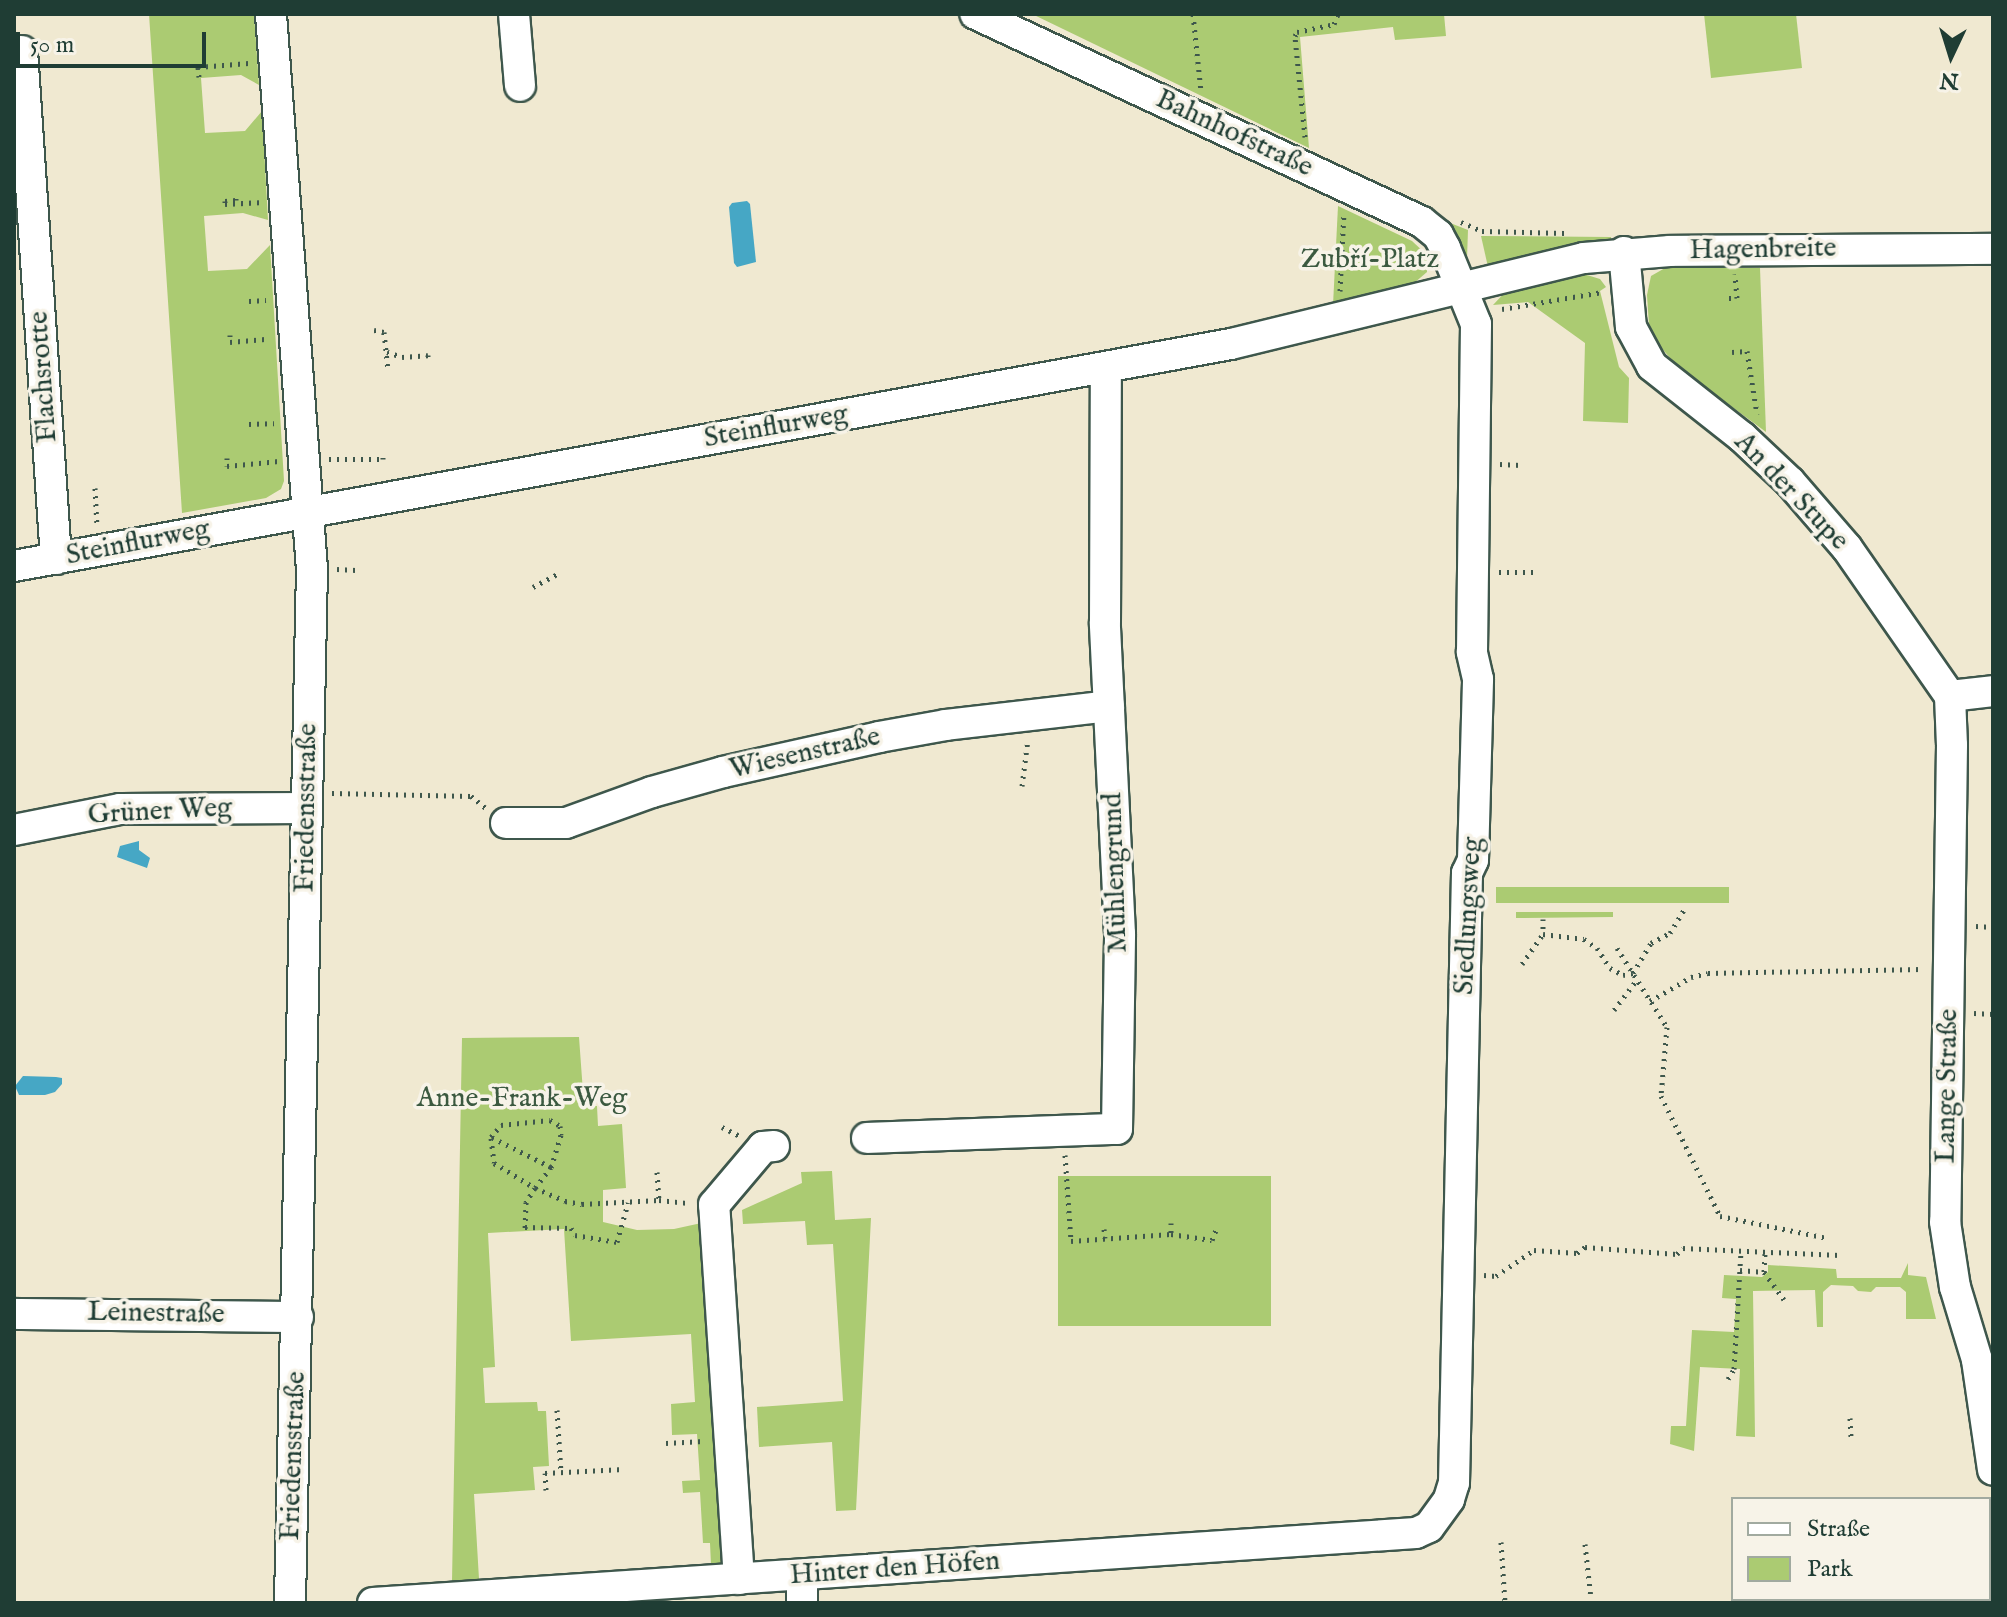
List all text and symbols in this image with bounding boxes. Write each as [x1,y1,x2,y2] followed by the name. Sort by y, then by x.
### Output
[20,16,210,66] scale bar
[1911,16,1991,96] north arrow
[30,30,74,61] text: 50 m
[1939,65,1960,95] text: N
[1150,83,1318,185] street label: Bahnhofstraße
[1689,232,1837,268] street label: Hagenbreite
[1301,243,1439,277] park label: Zubří-Platz
[23,310,65,444] street label: Flachsrotte
[701,398,851,456] street label: Steinflurweg
[1727,426,1855,558] street label: An der Stupe
[63,513,213,573] street label: Steinflurweg
[726,720,884,788] street label: Wiesenstraße
[289,723,325,893] street label: Friedensstraße
[87,791,233,833] street label: Grüner Weg
[1096,792,1136,954] street label: Mühlengrund
[1448,836,1490,996] street label: Siedlungsweg
[1930,1008,1966,1164] street label: Lange Straße
[417,1082,627,1116] park label: Anne-Frank-Weg
[87,1296,225,1332] street label: Leinestraße
[274,1371,314,1541] street label: Friedensstraße
[1731,1497,1991,1601] legend
[1807,1514,1870,1545] text: Straße
[789,1545,1001,1593] street label: Hinter den Höfen
[1807,1554,1853,1585] text: Park

